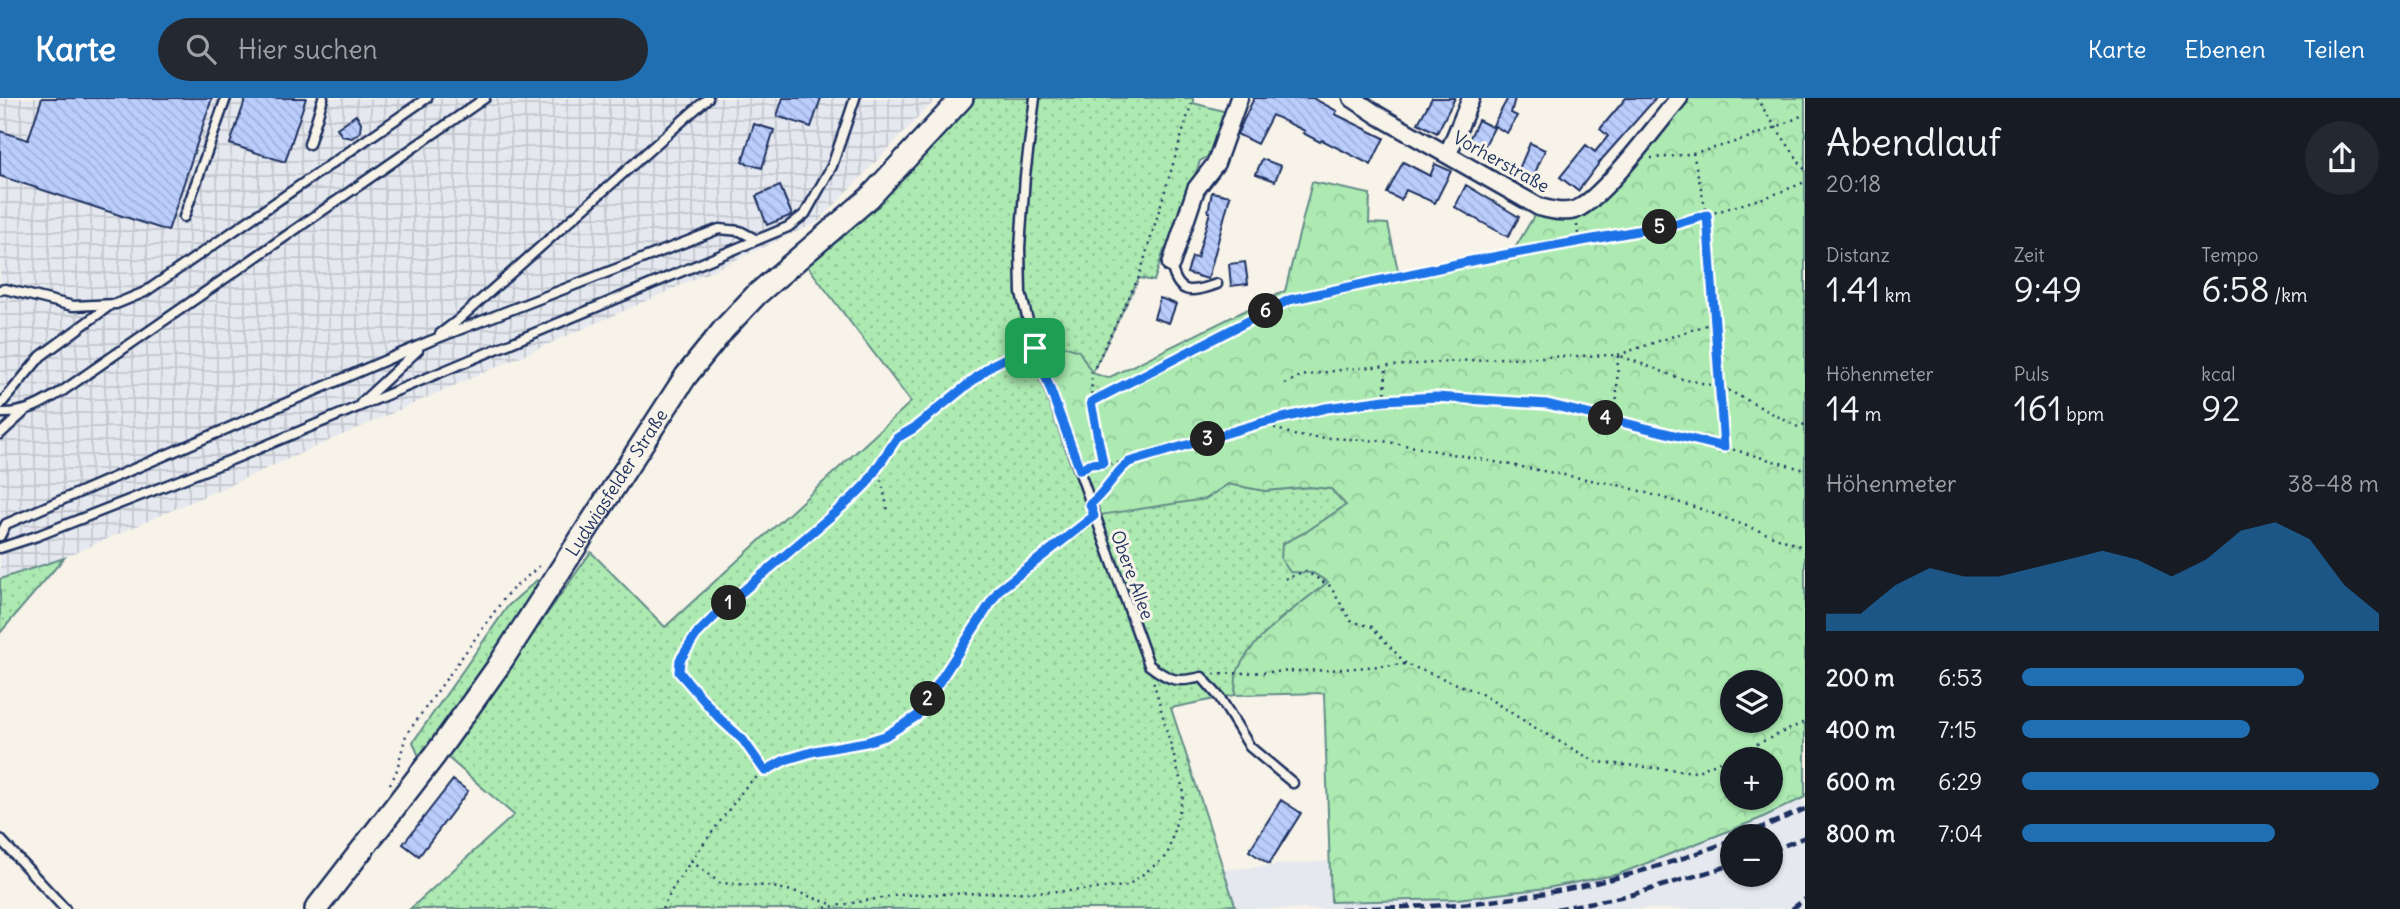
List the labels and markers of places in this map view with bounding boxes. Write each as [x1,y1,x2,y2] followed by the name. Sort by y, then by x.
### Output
[1642,209,1678,244] pin: 5
[1248,294,1284,328] pin: 6
[1005,318,1065,378] pin
[1588,400,1624,436] pin: 4
[1190,422,1226,456] pin: 3
[712,586,746,620] pin: 1
[911,682,946,716] pin: 2

